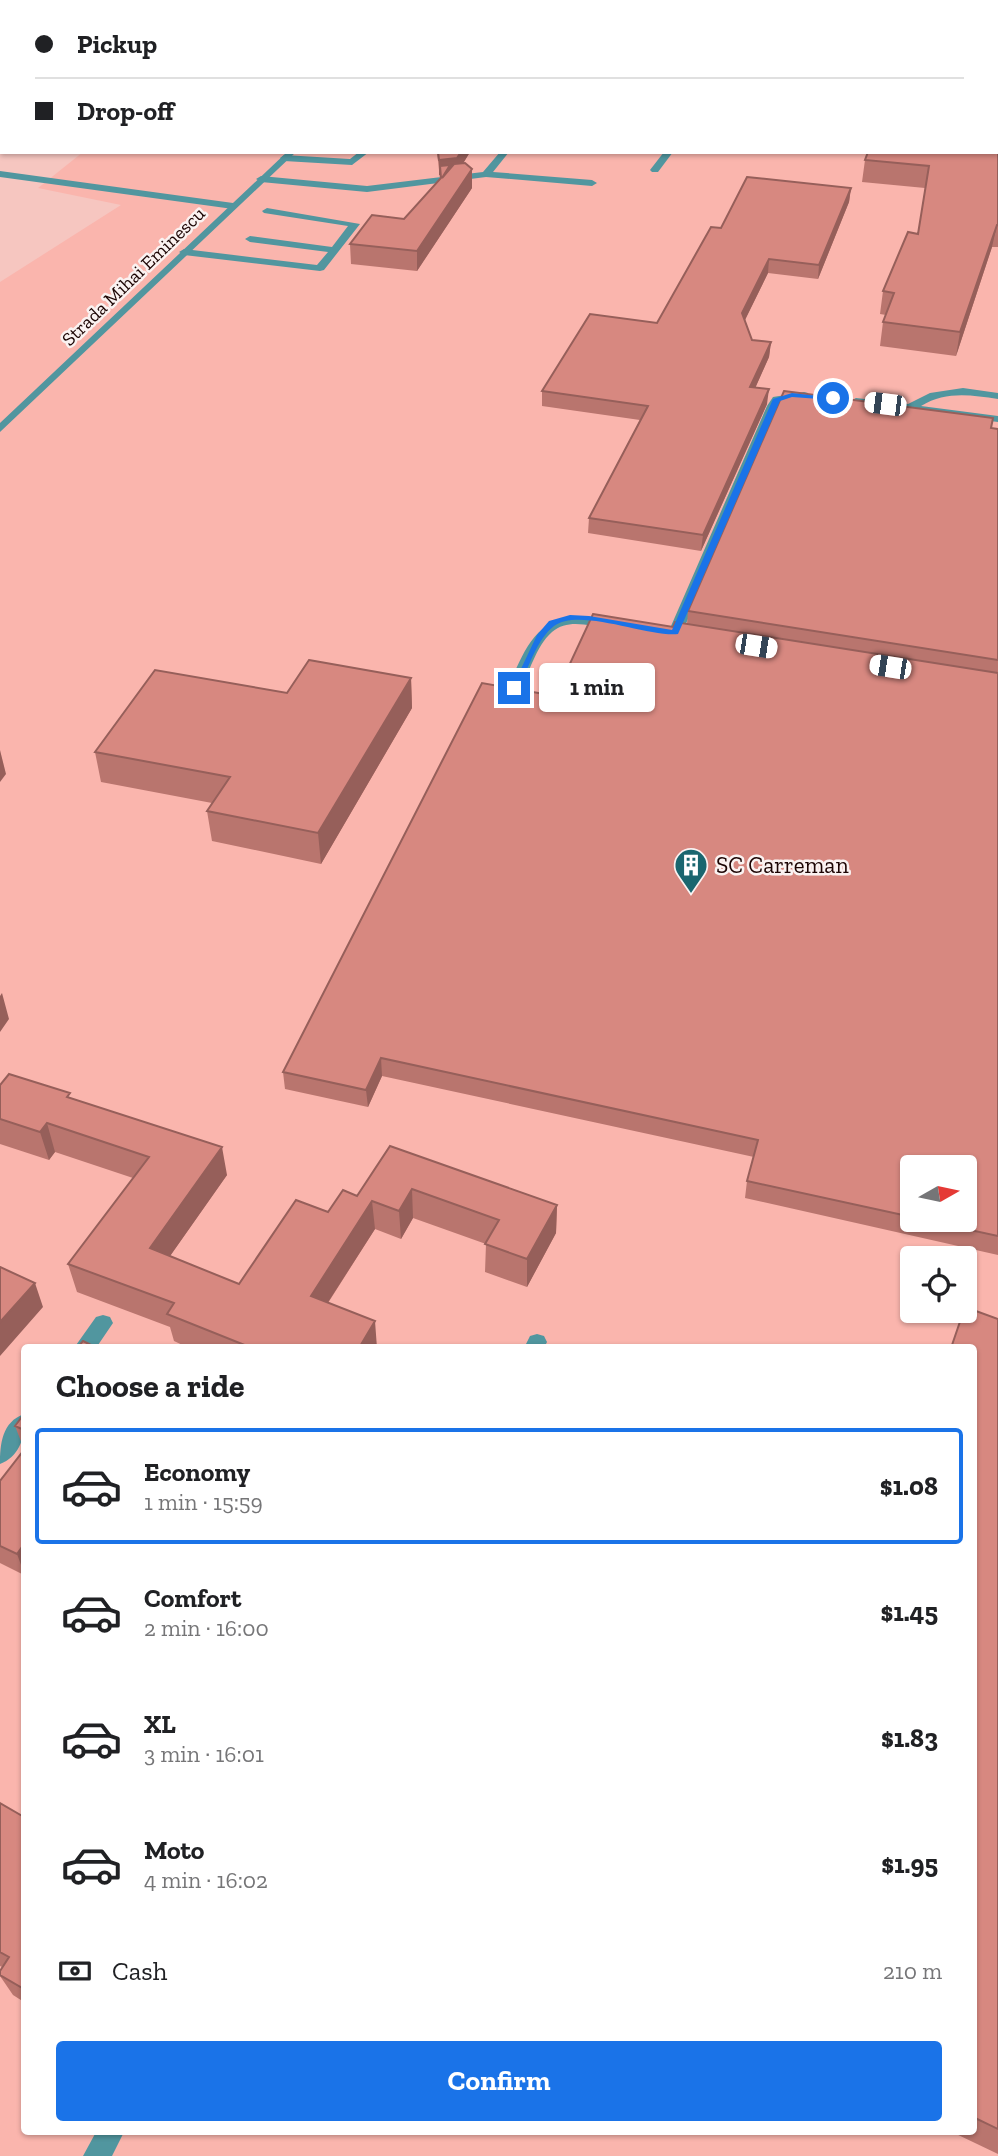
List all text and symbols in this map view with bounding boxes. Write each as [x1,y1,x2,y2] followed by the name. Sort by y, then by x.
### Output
[77,28,157,60] text: Pickup
[77,95,174,127] text: Drop-off
[57,202,210,351] street label: Strada Mihai Eminescu
[817,382,849,414] route start
[863,391,908,417] car
[734,632,779,660] car
[868,653,913,681] car
[538,664,654,712] callout: 1 min
[498,672,530,704] route end
[570,673,624,701] text: 1 min
[672,846,710,895] building icon: SC Carreman
[716,851,849,879] place label: SC Carreman
[900,1155,976,1232] north arrow
[900,1155,977,1323] map controls
[900,1246,977,1323] button: locate
[56,1367,244,1405] text: Choose a ride
[60,1455,123,1518] icon: car
[144,1456,250,1488] text: Economy
[880,1470,938,1502] text: $1.08
[144,1488,263,1516] text: 1 min · 15:59
[60,1581,123,1644] icon: car
[144,1582,241,1614] text: Comfort
[880,1596,938,1628] text: $1.45
[144,1614,269,1642] text: 2 min · 16:00
[60,1707,123,1770] icon: car
[144,1708,176,1740] text: XL
[881,1722,938,1754] text: $1.83
[144,1740,264,1768] text: 3 min · 16:01
[60,1833,123,1896] icon: car
[144,1834,204,1866] text: Moto
[881,1848,938,1880] text: $1.95
[144,1866,268,1894] text: 4 min · 16:02
[56,1952,94,1990] icon: cash
[112,1955,167,1987] text: Cash
[883,1957,942,1985] text: 210 m
[56,2041,942,2121] button: Confirm

